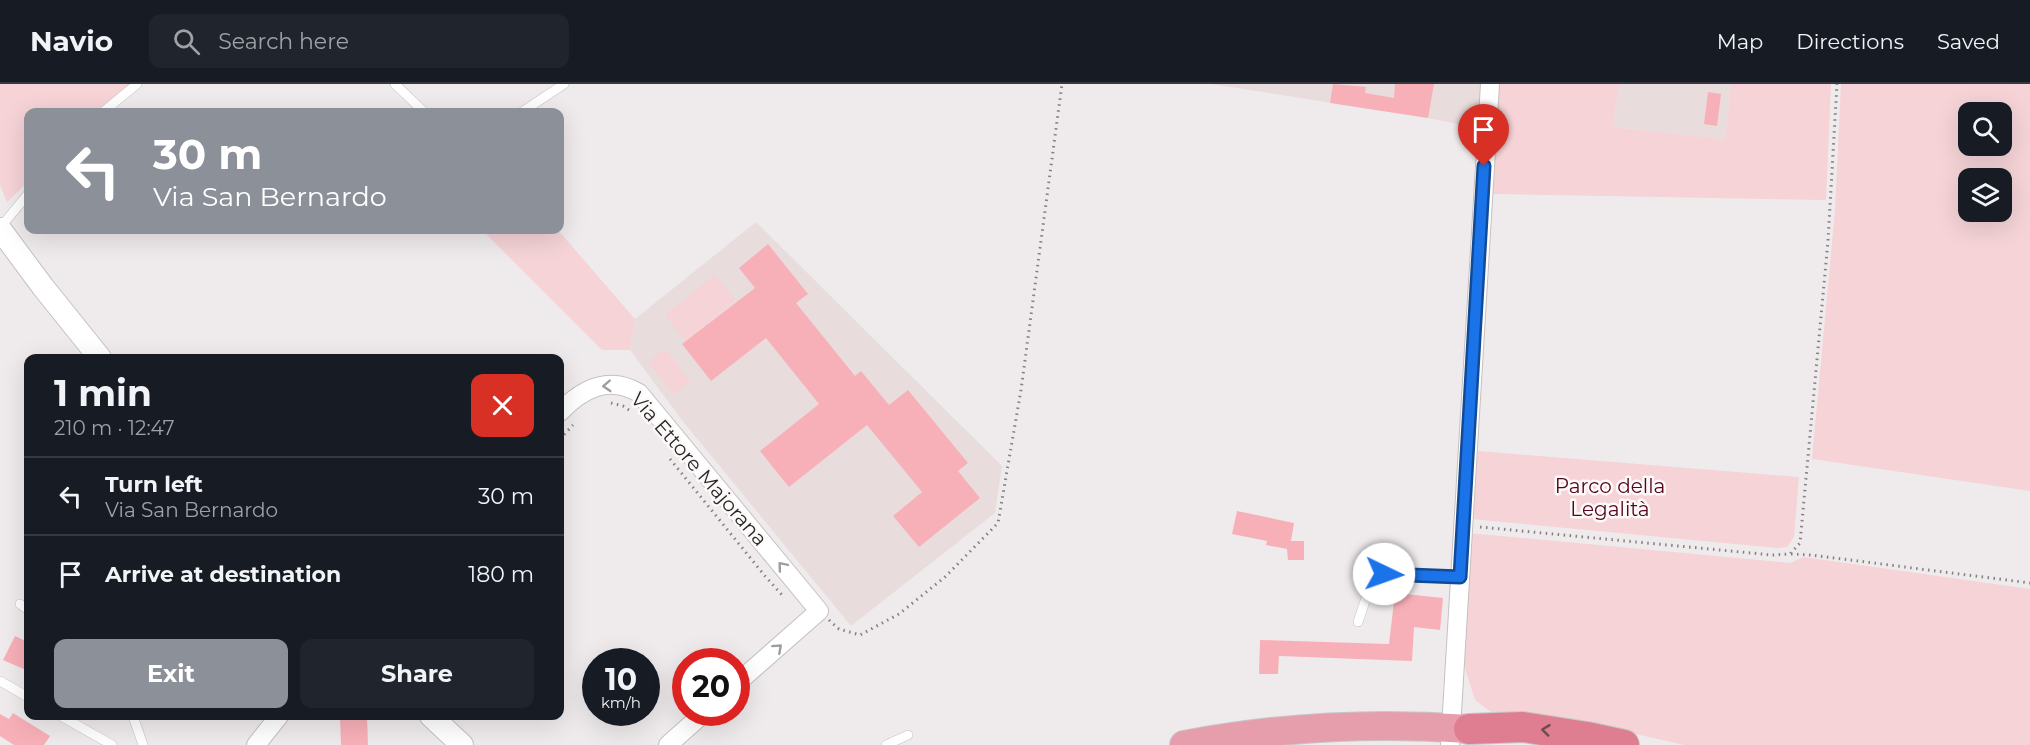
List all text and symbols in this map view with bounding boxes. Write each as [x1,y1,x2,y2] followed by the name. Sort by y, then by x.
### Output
[149,14,569,68] search box
[30,24,113,58] text: Navio
[170,25,203,58] icon: search
[218,28,349,55] text: Search here
[1717,29,1763,54] text: Map
[1796,29,1904,54] text: Directions
[1937,29,2000,54] text: Saved
[1958,102,2012,222] map controls
[1958,102,2012,156] button: search
[1458,104,1509,166] pin
[1467,113,1500,146] icon: arrive
[153,128,262,180] text: 30 m
[54,132,132,210] icon: left
[1958,168,2012,222] button: layers
[153,180,387,213] text: Via San Bernardo
[54,371,152,415] text: 1 min
[471,374,534,437] button: close
[603,379,612,392] one-way arrow
[626,387,772,551] street label: Via Ettore Majorana
[54,416,175,440] text: 210 m · 12:47
[105,471,203,498] text: Turn left
[1555,474,1665,521] park label: Parco della Legalità
[54,480,87,513] icon: left
[478,483,534,510] text: 30 m
[105,498,278,522] text: Via San Bernardo
[1352,542,1416,606] position arrow
[54,558,87,591] icon: arrive
[105,561,341,588] text: Arrive at destination
[468,561,534,588] text: 180 m
[778,562,789,573] one-way arrow
[54,639,288,708] button: Exit
[300,639,534,708] button: Share
[771,644,782,655] one-way arrow
[672,648,750,726] speed limit sign: 20
[605,661,637,698] text: 10
[601,693,641,712] text: km/h
[1541,724,1550,736] one-way arrow

